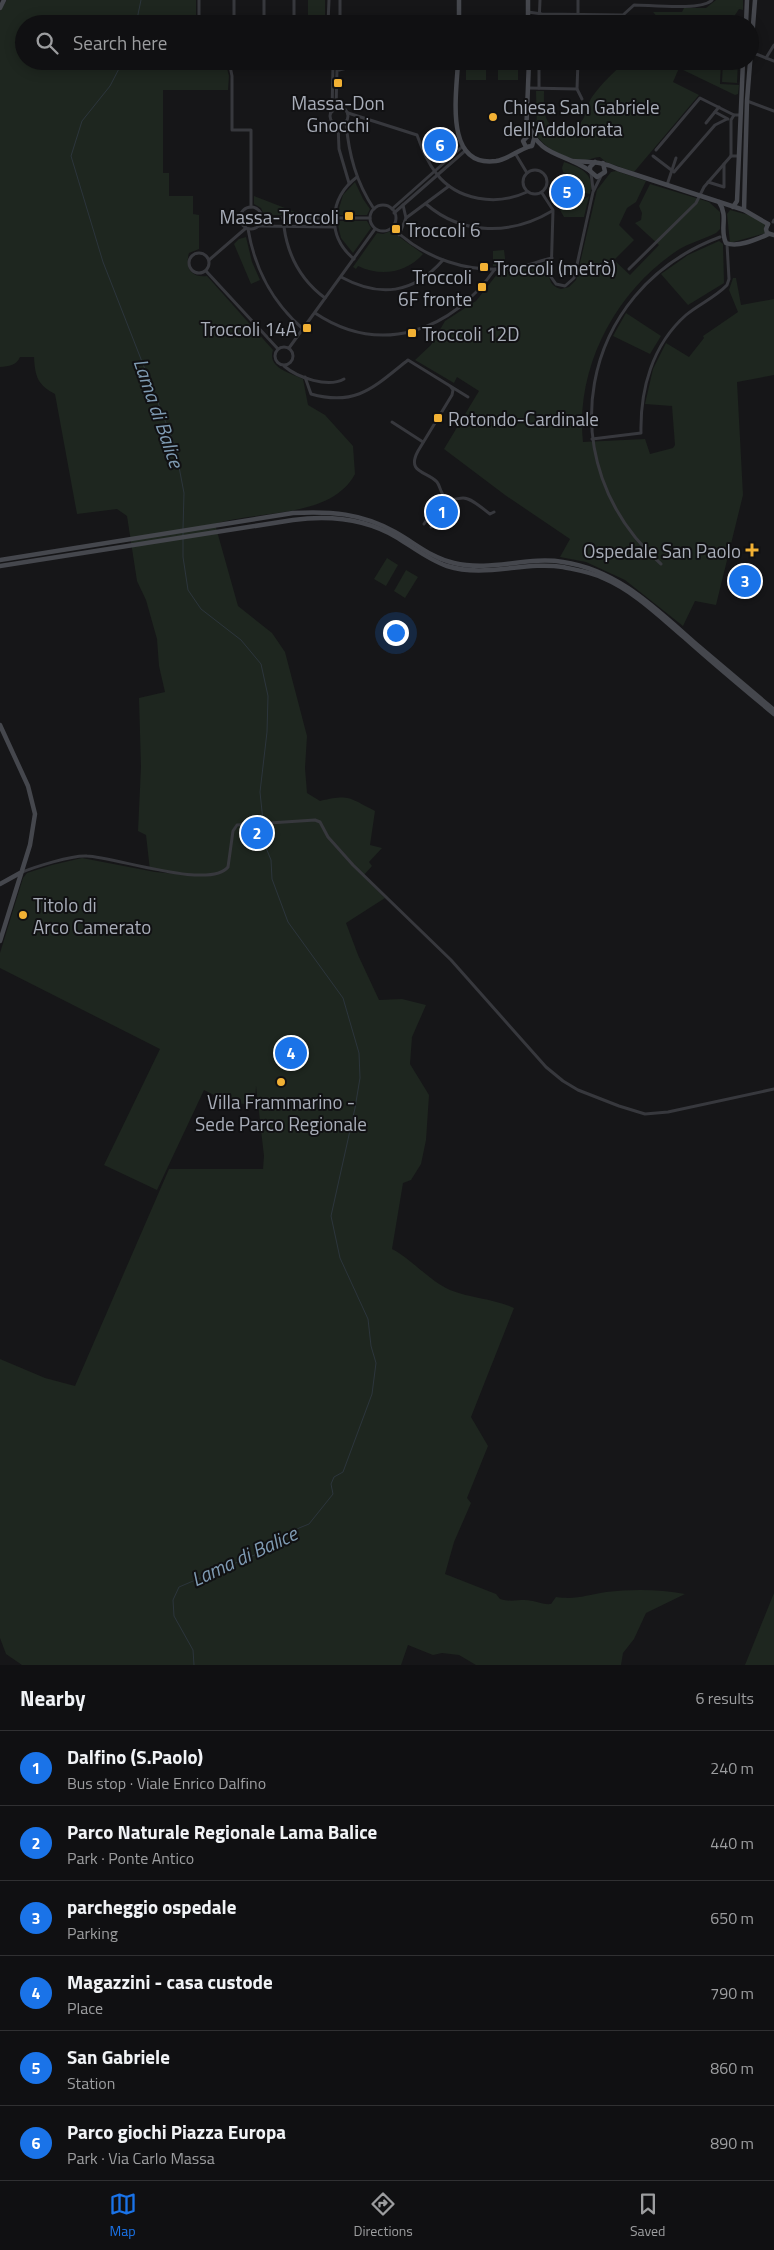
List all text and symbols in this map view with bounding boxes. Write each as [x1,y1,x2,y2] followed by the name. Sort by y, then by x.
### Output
[15,15,759,70] search box
[73,28,167,57] text: Search here
[33,29,61,57] icon: search
[332,77,344,89] marker: Massa-Don Gnocchi
[291,88,385,139] place label: Massa-Don Gnocchi
[503,92,660,143] place label: Chiesa San Gabriele dell'Addolorata
[487,111,499,123] marker: Chiesa San Gabriele dell'Addolorata
[424,126,456,164] pin: 6
[551,173,583,211] pin: 5
[220,202,339,231] place label: Massa-Troccoli
[343,210,355,222] marker: Massa-Troccoli
[406,215,481,244] place label: Troccoli 6
[390,223,402,235] marker: Troccoli 6
[494,253,616,282] place label: Troccoli (metrò)
[478,261,490,273] marker: Troccoli (metrò)
[398,262,472,313] place label: Troccoli 6F fronte
[476,281,488,293] marker: Troccoli 6F fronte
[201,314,297,343] place label: Troccoli 14A
[422,319,519,348] place label: Troccoli 12D
[301,322,313,334] marker: Troccoli 14A
[406,327,418,339] marker: Troccoli 12D
[126,354,193,474] water label: Lama di Balice
[448,404,599,433] place label: Rotondo-Cardinale
[432,412,444,424] marker: Rotondo-Cardinale
[426,493,458,531] pin: 1
[583,536,741,565] place label: Ospedale San Paolo
[745,543,759,557] marker: Ospedale San Paolo
[729,562,761,600] pin: 3
[383,620,409,646] your location
[241,814,273,852] pin: 2
[33,890,151,941] place label: Titolo di Arco Camerato
[17,909,29,921] marker: Titolo di Arco Camerato
[275,1034,307,1072] pin: 4
[275,1076,287,1088] marker: Villa Frammarino - Sede Parco Regionale
[195,1087,367,1138] place label: Villa Frammarino - Sede Parco Regionale
[186,1517,304,1594] water label: Lama di Balice
[20,1682,85,1714] text: Nearby
[695,1686,754,1710] text: 6 results
[67,1742,203,1771] text: Dalfino (S.Paolo)
[32,1756,40,1780] text: 1
[710,1756,754,1780] text: 240 m
[67,1771,266,1795] text: Bus stop · Viale Enrico Dalfino
[67,1817,377,1846] text: Parco Naturale Regionale Lama Balice
[32,1831,40,1855] text: 2
[710,1831,754,1855] text: 440 m
[67,1846,194,1870] text: Park · Ponte Antico
[67,1892,236,1921] text: parcheggio ospedale
[32,1906,40,1930] text: 3
[710,1906,754,1930] text: 650 m
[67,1921,118,1945] text: Parking
[67,1967,273,1996] text: Magazzini - casa custode
[32,1981,40,2005] text: 4
[710,1981,754,2005] text: 790 m
[67,1996,103,2020] text: Place
[67,2042,170,2071] text: San Gabriele
[32,2056,40,2080] text: 5
[710,2056,754,2080] text: 860 m
[67,2071,115,2095] text: Station
[67,2117,286,2146] text: Parco giochi Piazza Europa
[32,2131,40,2155] text: 6
[710,2131,754,2155] text: 890 m
[67,2146,215,2170] text: Park · Via Carlo Massa
[109,2190,137,2241] tab: Map
[354,2190,413,2241] tab: Directions
[630,2190,666,2241] tab: Saved

